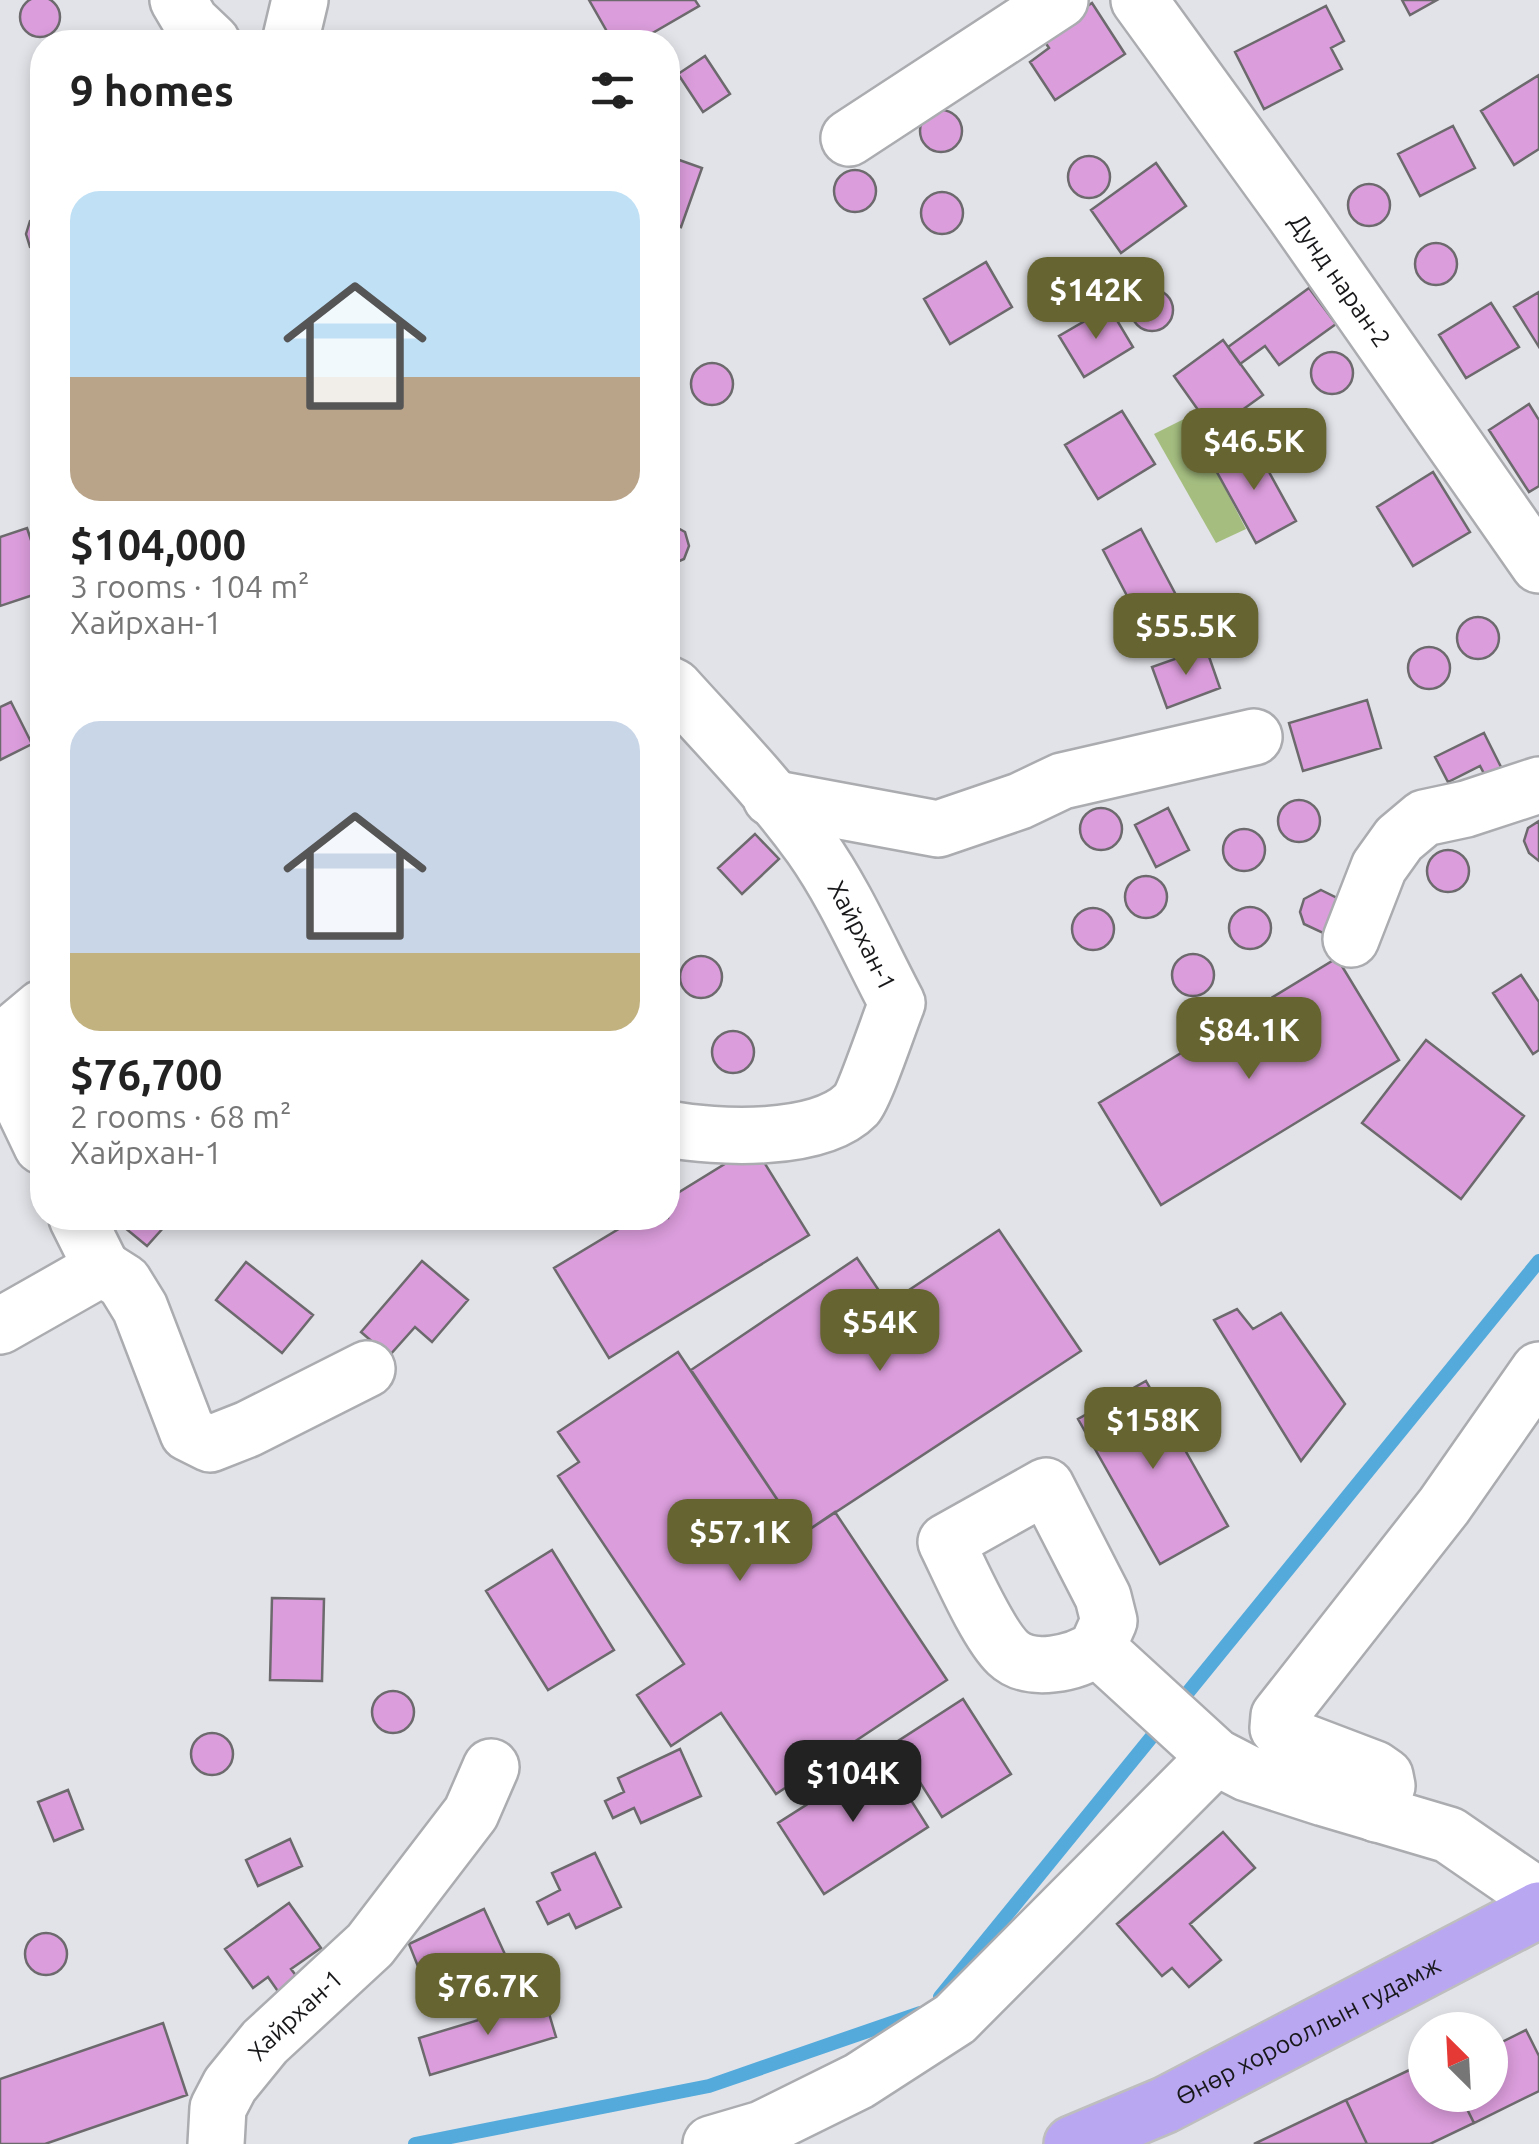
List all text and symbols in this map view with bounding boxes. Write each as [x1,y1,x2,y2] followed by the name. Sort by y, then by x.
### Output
[585,63,640,118] icon: filters
[70,67,234,114] text: 9 homes
[1284,208,1396,352] street label: Дунд наран-2
[265,256,445,436] icon: home
[1026,257,1166,342] pin: $142K
[1049,271,1143,307] text: $142K
[1173,408,1335,493] pin: $46.5K
[1203,422,1305,458] text: $46.5K
[70,521,246,568] text: $104,000
[70,568,310,604] text: 3 rooms · 104 m²
[1105,593,1267,678] pin: $55.5K
[70,604,222,640] text: Хайрхан-1
[1135,607,1237,643] text: $55.5K
[265,786,445,966] icon: home
[822,876,902,995] street label: Хайрхан-1
[1168,997,1330,1082] pin: $84.1K
[1198,1011,1300,1047] text: $84.1K
[70,1051,222,1098] text: $76,700
[70,1098,291,1134] text: 2 rooms · 68 m²
[70,1134,222,1170] text: Хайрхан-1
[821,1289,939,1374] pin: $54K
[842,1303,918,1339] text: $54K
[1083,1387,1223,1472] pin: $158K
[1106,1401,1200,1437] text: $158K
[659,1499,821,1584] pin: $57.1K
[689,1513,791,1549] text: $57.1K
[783,1740,923,1825] pin: $104K
[806,1754,900,1790] text: $104K
[1171,1950,1445,2111] street label: Өнөр хорооллын гудамж
[407,1953,569,2038] pin: $76.7K
[242,1964,348,2066] street label: Хайрхан-1
[437,1967,539,2003] text: $76.7K
[1408,2012,1508,2112] north arrow
[1408,2012,1508,2112] map controls

